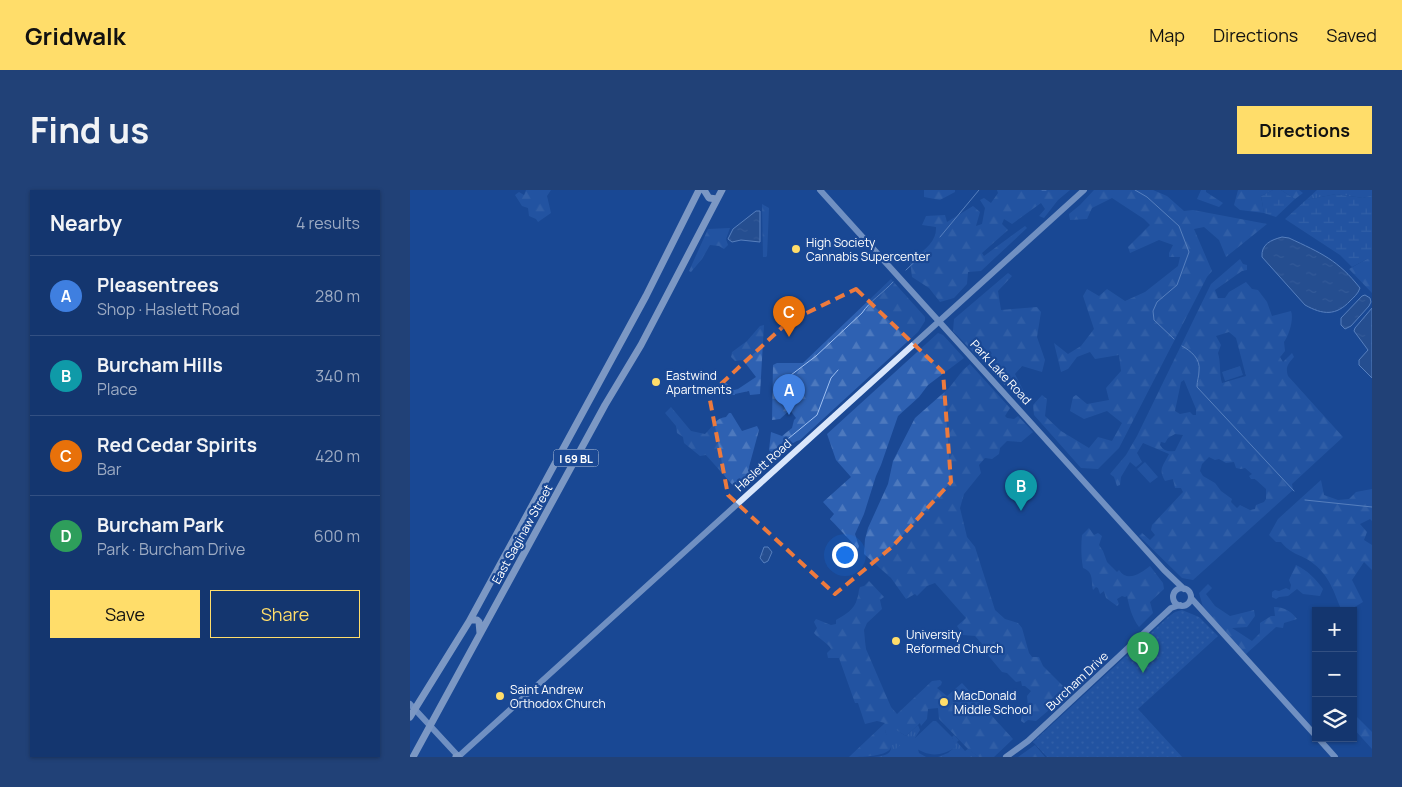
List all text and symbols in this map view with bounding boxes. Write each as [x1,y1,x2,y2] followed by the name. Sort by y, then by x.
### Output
[25,19,126,52] text: Gridwalk
[1149,23,1185,47] text: Map
[1213,23,1298,47] text: Directions
[1326,23,1377,47] text: Saved
[30,106,149,154] text: Find us
[1237,106,1372,154] button: Directions
[50,209,122,237] text: Nearby
[296,212,360,234] text: 4 results
[806,234,931,265] place label: High Society Cannabis Supercenter
[790,243,802,255] marker: High Society Cannabis Supercenter
[97,272,219,298] text: Pleasentrees
[61,285,71,307] text: A
[315,285,360,307] text: 280 m
[773,296,805,337] pin: C
[97,298,240,320] text: Shop · Haslett Road
[967,336,1035,408] street label: Park Lake Road
[97,352,223,378] text: Burcham Hills
[61,365,71,387] text: B
[315,365,360,387] text: 340 m
[666,367,732,398] place label: Eastwind Apartments
[773,374,805,415] pin: A
[650,376,662,388] marker: Eastwind Apartments
[97,378,137,400] text: Place
[97,432,257,458] text: Red Cedar Spirits
[731,435,795,495] street label: Haslett Road
[60,445,72,467] text: C
[315,445,360,467] text: 420 m
[554,450,598,466] road number: I 69 BL
[97,458,121,480] text: Bar
[1005,470,1037,511] pin: B
[488,481,557,587] street label: East Saginaw Street
[97,512,224,538] text: Burcham Park
[60,525,72,547] text: D
[314,525,360,547] text: 600 m
[97,538,245,560] text: Park · Burcham Drive
[832,542,858,568] your location
[50,590,200,638] button: Save
[210,590,360,638] button: Share
[1312,607,1357,742] map controls
[1312,607,1357,652] button: +
[906,626,1004,657] place label: University Reformed Church
[1127,632,1159,673] pin: D
[890,635,902,647] marker: University Reformed Church
[1042,648,1112,714] street label: Burcham Drive
[1312,652,1357,697] button: −
[510,681,606,712] place label: Saint Andrew Orthodox Church
[954,687,1032,718] place label: MacDonald Middle School
[494,690,506,702] marker: Saint Andrew Orthodox Church
[938,696,950,708] marker: MacDonald Middle School
[1312,697,1357,742] button: layers

